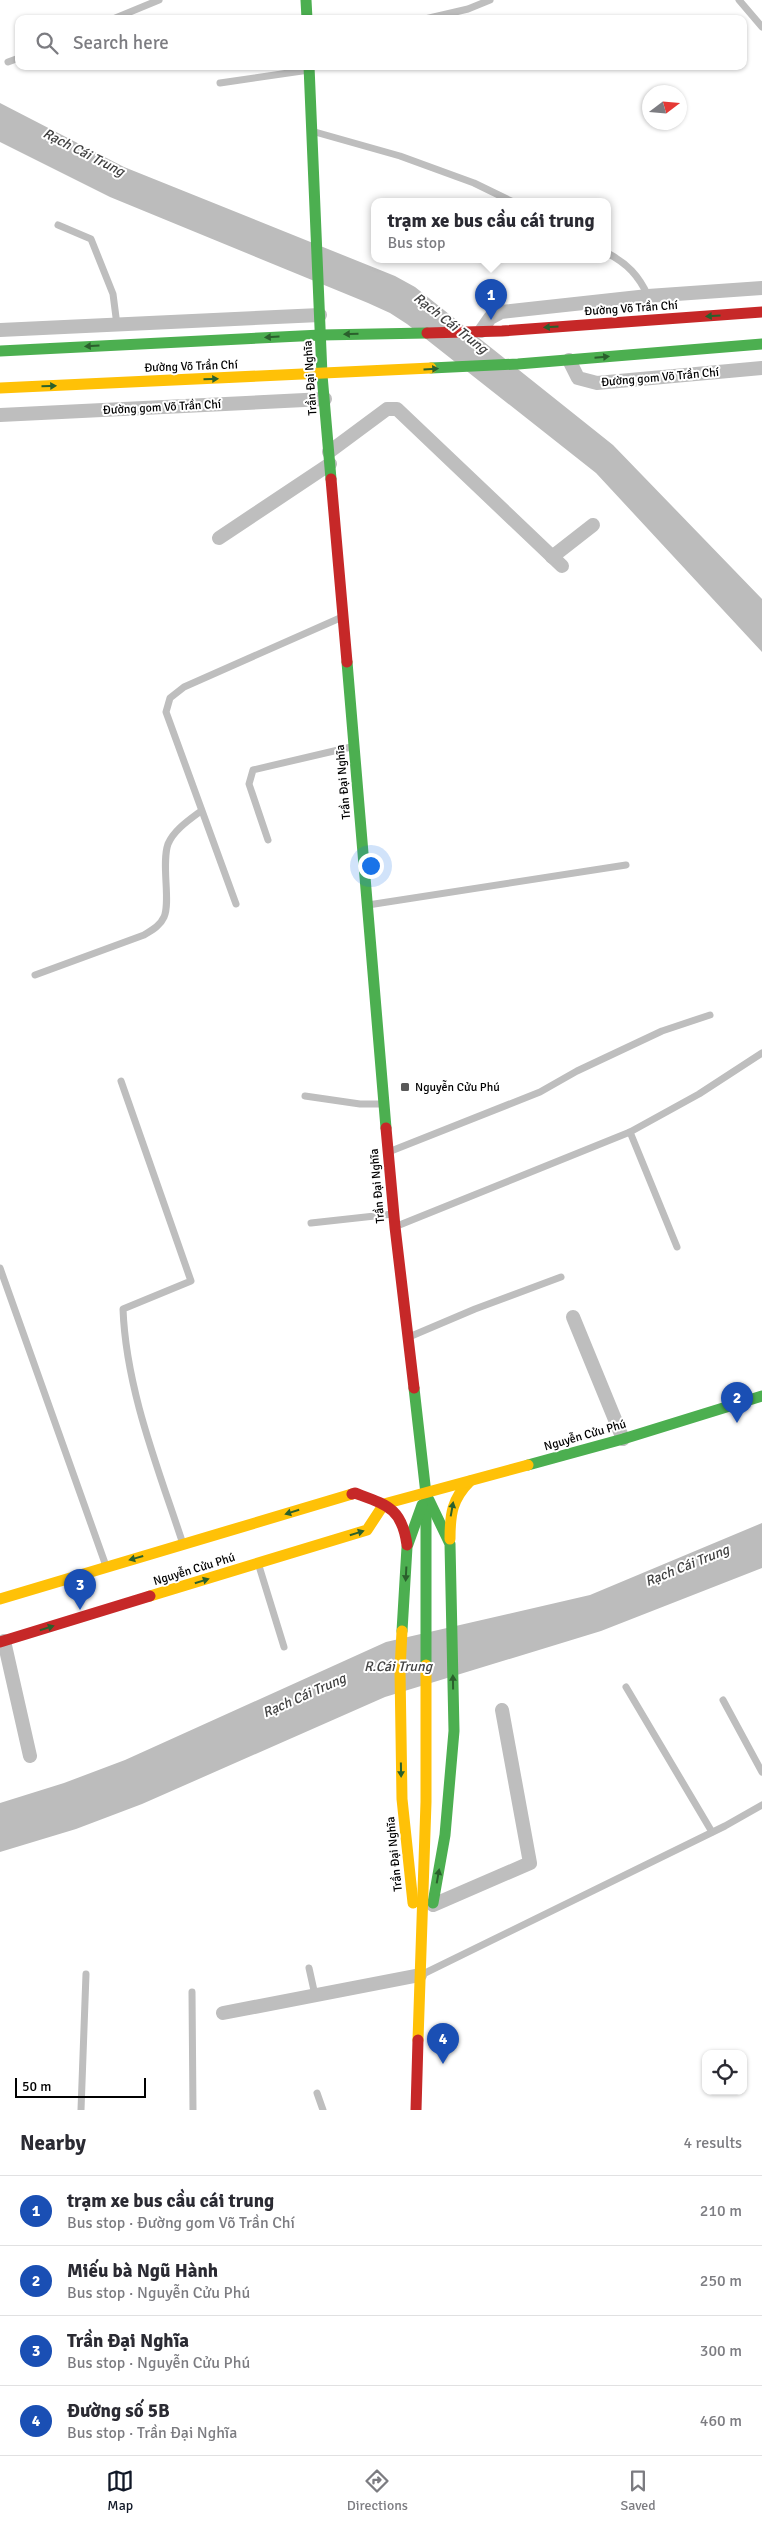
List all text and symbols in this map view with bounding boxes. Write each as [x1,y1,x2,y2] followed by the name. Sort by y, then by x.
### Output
[15,15,747,70] search box
[33,29,61,57] icon: search
[73,31,169,55] text: Search here
[642,85,687,130] north arrow
[40,125,129,181] water label: Rạch Cái Trung
[371,198,611,263] popup
[387,209,595,233] text: trạm xe bus cầu cái trung
[387,233,446,253] text: Bus stop
[475,279,507,320] pin: 1
[410,289,492,358] water label: Rạch Cái Trung
[584,298,679,319] street label: Đường Võ Trần Chí
[705,312,721,320] one-way arrow
[543,323,559,331] one-way arrow
[343,330,359,338] one-way arrow
[264,334,280,342] one-way arrow
[300,340,321,416] street label: Trần Đại Nghĩa
[84,343,100,351] one-way arrow
[594,353,610,361] one-way arrow
[144,357,239,376] street label: Đường Võ Trần Chí
[423,365,439,373] one-way arrow
[600,365,720,390] street label: Đường gom Võ Trần Chí
[203,375,219,383] one-way arrow
[41,382,57,390] one-way arrow
[103,397,222,418] street label: Đường gom Võ Trần Chí
[333,744,354,820] street label: Trần Đại Nghĩa
[358,853,384,879] your location
[415,1080,500,1095] place label: Nguyễn Cửu Phú
[399,1081,411,1093] marker: Nguyễn Cửu Phú
[367,1148,388,1224] street label: Trần Đại Nghĩa
[721,1382,753,1423] pin: 2
[542,1417,628,1454] street label: Nguyễn Cửu Phú
[448,1501,456,1517] one-way arrow
[284,1508,299,1516] one-way arrow
[350,1528,365,1536] one-way arrow
[643,1540,733,1590] water label: Rạch Cái Trung
[151,1550,237,1589] street label: Nguyễn Cửu Phú
[128,1554,143,1562] one-way arrow
[401,1566,409,1582] one-way arrow
[64,1569,96,1610] pin: 3
[195,1576,210,1584] one-way arrow
[39,1624,54,1632] one-way arrow
[364,1658,434,1675] water label: R.Cái Trung
[260,1669,350,1721] water label: Rạch Cái Trung
[449,1674,457,1690] one-way arrow
[397,1762,405,1778] one-way arrow
[383,1816,406,1892] street label: Trần Đại Nghĩa
[434,1867,442,1883] one-way arrow
[427,2023,459,2064] pin: 4
[702,2050,747,2095] map controls
[702,2050,747,2095] button: locate
[15,2075,146,2098] scale bar
[22,2078,51,2095] text: 50 m
[20,2130,86,2156] text: Nearby
[683,2133,742,2153] text: 4 results
[67,2189,274,2213] text: trạm xe bus cầu cái trung
[32,2201,40,2221] text: 1
[700,2201,742,2221] text: 210 m
[67,2213,295,2233] text: Bus stop · Đường gom Võ Trần Chí
[67,2259,218,2283] text: Miếu bà Ngũ Hành
[32,2271,40,2291] text: 2
[700,2271,742,2291] text: 250 m
[67,2283,250,2303] text: Bus stop · Nguyễn Cửu Phú
[67,2329,189,2353] text: Trần Đại Nghĩa
[32,2341,40,2361] text: 3
[700,2341,742,2361] text: 300 m
[67,2353,250,2373] text: Bus stop · Nguyễn Cửu Phú
[67,2399,170,2423] text: Đường số 5B
[32,2411,40,2431] text: 4
[700,2411,742,2431] text: 460 m
[67,2423,237,2443] text: Bus stop · Trần Đại Nghĩa
[106,2467,134,2514] tab: Map
[347,2467,408,2514] tab: Directions
[620,2467,656,2514] tab: Saved

